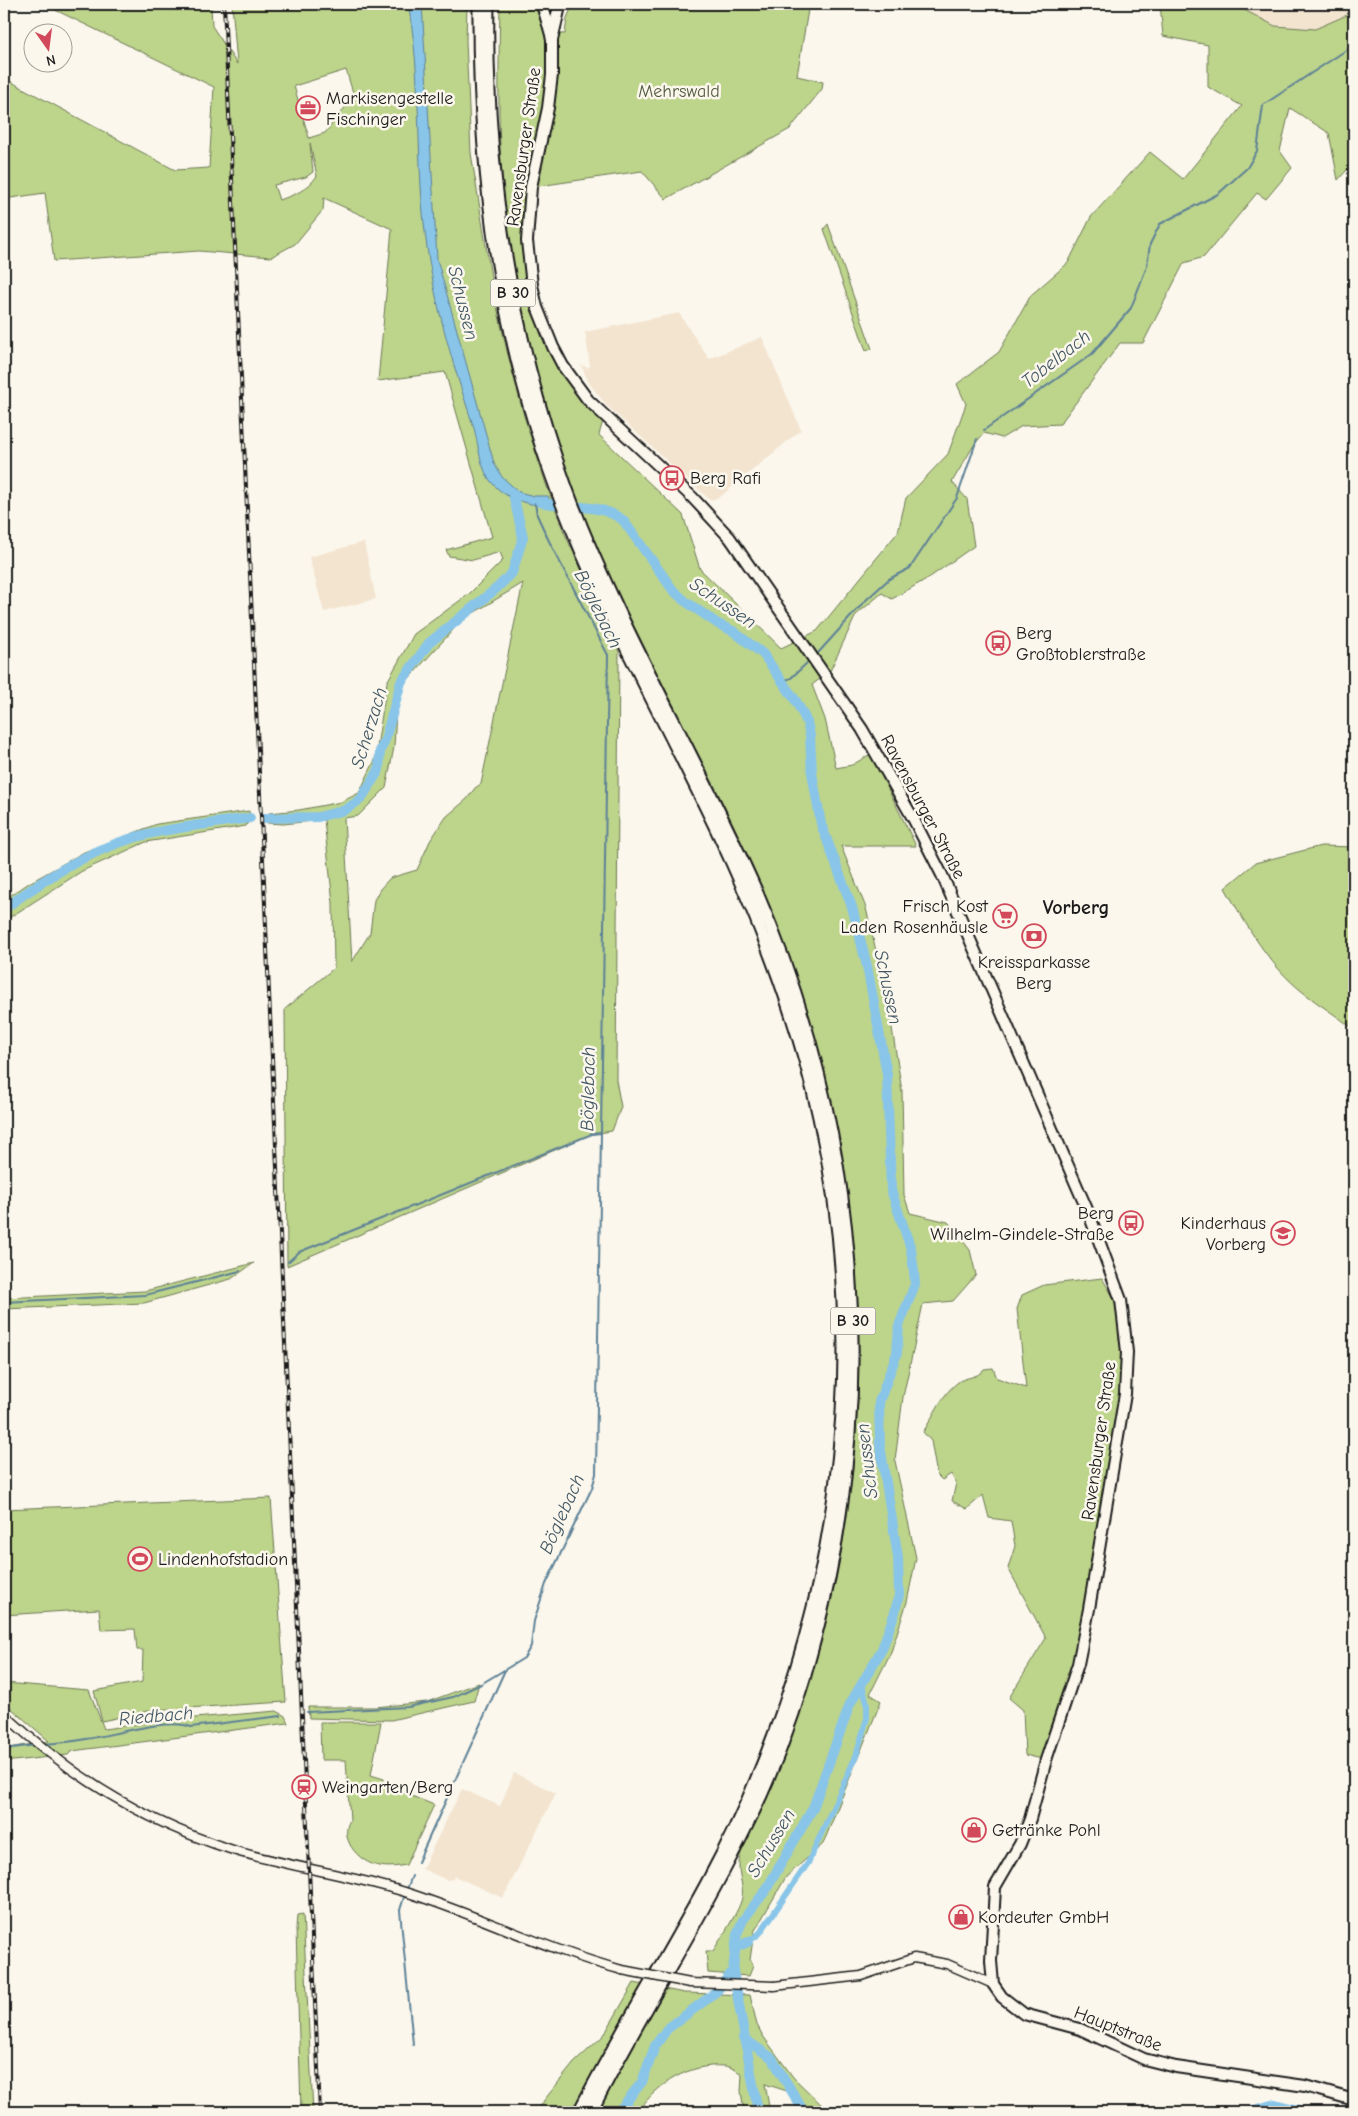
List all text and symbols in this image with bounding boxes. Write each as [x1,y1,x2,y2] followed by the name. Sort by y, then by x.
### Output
[22,22,72,72] north arrow
[45,51,58,69] text: N
[502,66,546,228] street label: Ravensburger Straße
[638,81,720,102] park label: Mehrswald
[326,88,453,130] place label: Markisengestelle Fischinger
[295,95,321,121] office icon: Markisengestelle Fischinger
[443,264,483,342] water label: Schussen
[490,280,536,306] road number: B 30
[1017,325,1095,393] water label: Tobelbach
[659,465,685,491] bus stop icon: Berg Rafi
[690,468,761,489] place label: Berg Rafi
[570,566,626,652] water label: Böglebach
[685,573,761,633] water label: Schussen
[1016,623,1146,665] place label: Berg Großtoblerstraße
[985,630,1011,656] bus stop icon: Berg Großtoblerstraße
[346,685,392,771] water label: Scherzach
[876,731,970,883] street label: Ravensburger Straße
[841,896,989,938] place label: Frisch Kost Laden Rosenhäusle
[1043,896,1109,919] district label: Vorberg
[992,903,1018,929] supermarket icon: Frisch Kost Laden Rosenhäusle
[1021,923,1047,949] bank icon: Kreissparkasse Berg
[869,948,907,1026] water label: Schussen
[978,952,1090,994] place label: Kreissparkasse Berg
[576,1046,600,1132] water label: Böglebach
[930,1203,1114,1245] place label: Berg Wilhelm-Gindele-Straße
[1118,1210,1144,1236] bus stop icon: Berg Wilhelm-Gindele-Straße
[1181,1213,1266,1255] place label: Kinderhaus Vorberg
[1270,1220,1296,1246] school or university icon: Kinderhaus Vorberg
[830,1308,876,1334] road number: B 30
[1077,1360,1121,1522] street label: Ravensburger Straße
[851,1422,883,1500] water label: Schussen
[535,1471,589,1557] water label: Böglebach
[127,1546,153,1572] sports icon: Lindenhofstadion
[158,1549,288,1570] place label: Lindenhofstadion
[118,1702,194,1730] water label: Riedbach
[291,1774,317,1800] station icon: Weingarten/Berg
[322,1777,453,1798] place label: Weingarten/Berg
[742,1805,800,1881] water label: Schussen
[961,1817,987,1843] shop icon: Getränke Pohl
[992,1820,1101,1841] place label: Getränke Pohl
[948,1904,974,1930] shop icon: Kordeuter GmbH
[978,1907,1109,1928] place label: Kordeuter GmbH
[1071,2002,1165,2056] street label: Hauptstraße

